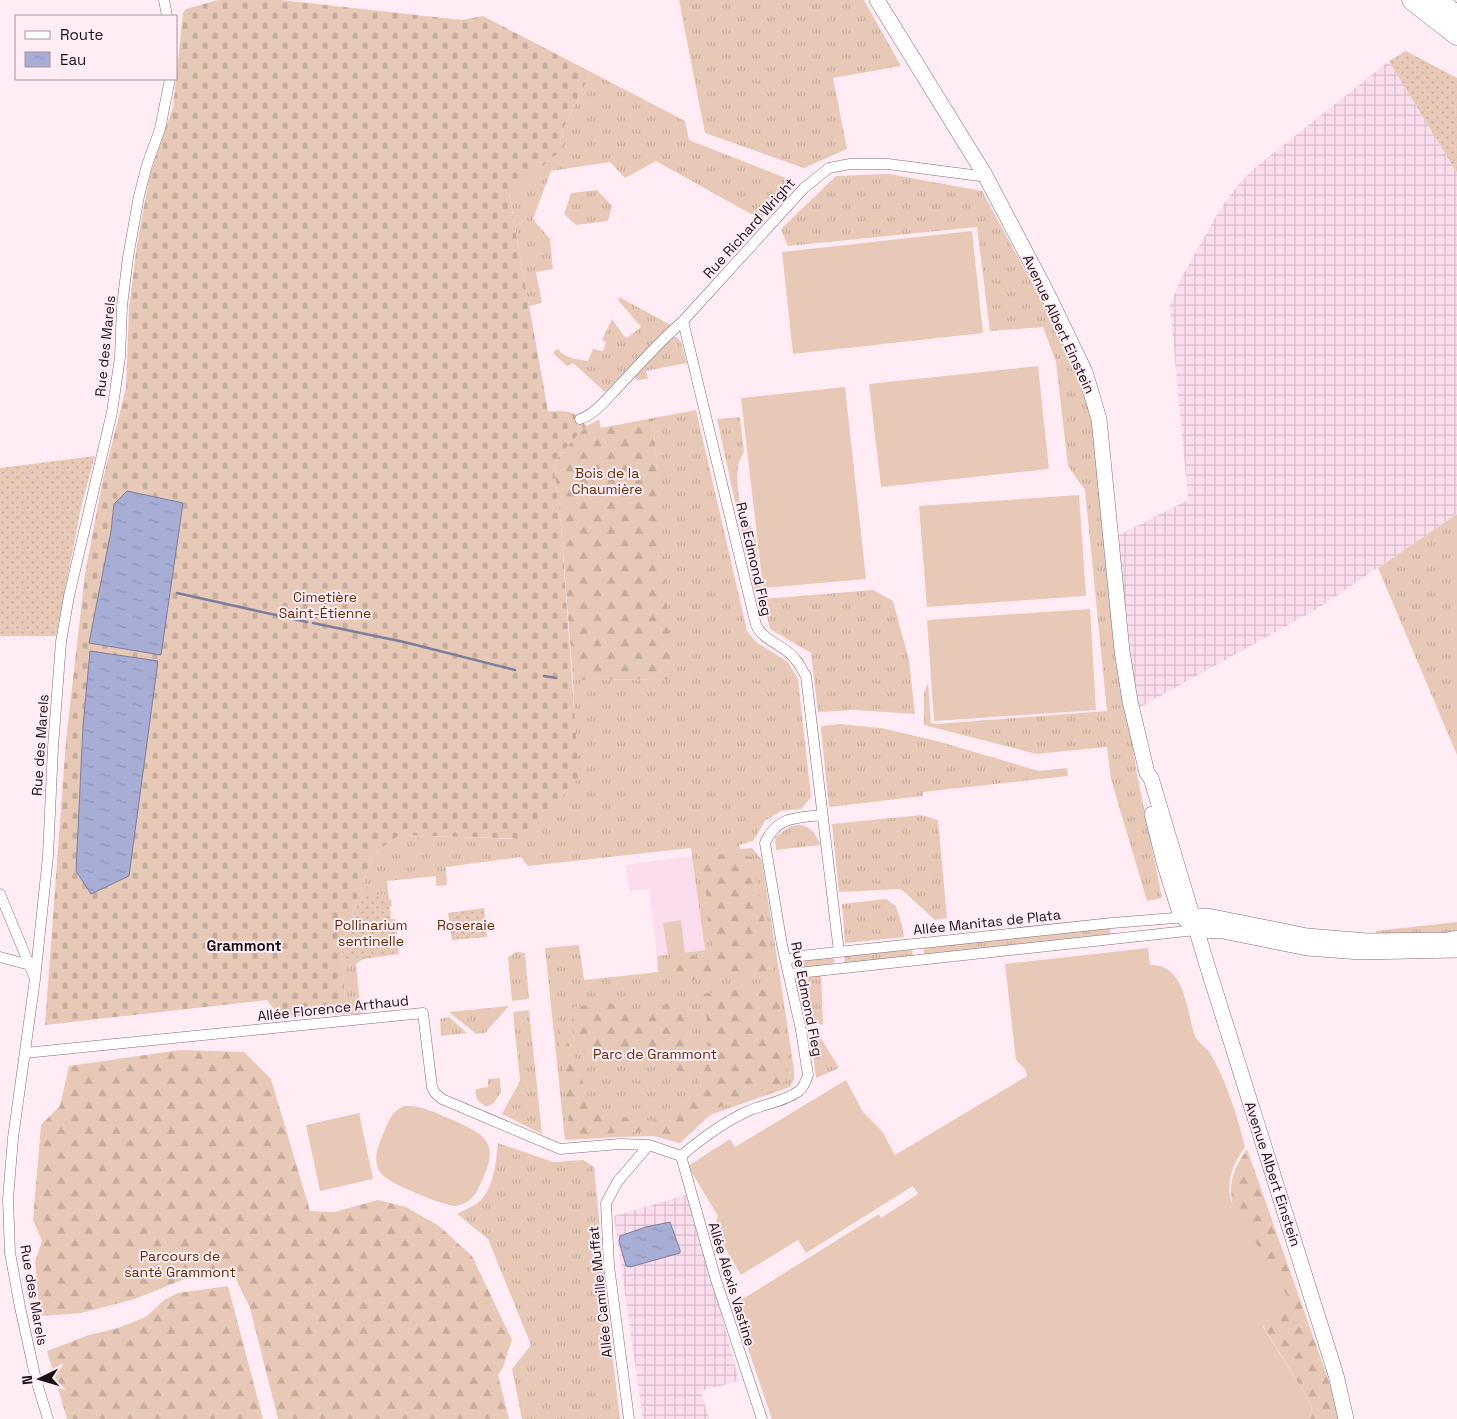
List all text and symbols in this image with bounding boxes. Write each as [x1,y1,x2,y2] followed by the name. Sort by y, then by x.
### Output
[15,15,178,80] legend
[60,25,104,44] text: Route
[60,50,86,69] text: Eau
[699,174,799,282] street label: Rue Richard Wright
[1019,252,1099,396] street label: Avenue Albert Einstein
[91,294,119,398] street label: Rue des Marels
[571,464,643,498] park label: Bois de la Chaumière
[732,500,776,618] street label: Rue Edmond Fleg
[279,588,371,622] park label: Cimetière Saint-Étienne
[27,694,53,796] street label: Rue des Marels
[912,905,1062,939] street label: Allée Manitas de Plata
[334,916,408,950] park label: Pollinarium sentinelle
[437,916,495,934] park label: Roseraie
[206,936,282,955] district label: Grammont
[787,940,827,1058] street label: Rue Edmond Fleg
[256,991,410,1025] street label: Allée Florence Arthaud
[593,1045,717,1063] park label: Parc de Grammont
[1241,1099,1305,1249] street label: Avenue Albert Einstein
[705,1220,759,1348] street label: Allée Alexis Vastine
[584,1225,616,1359] street label: Allée Camille Muffat
[16,1243,52,1347] street label: Rue des Marels
[124,1247,236,1281] park label: Parcours de santé Grammont
[15,1354,65,1404] north arrow
[18,1375,36,1386] text: N

